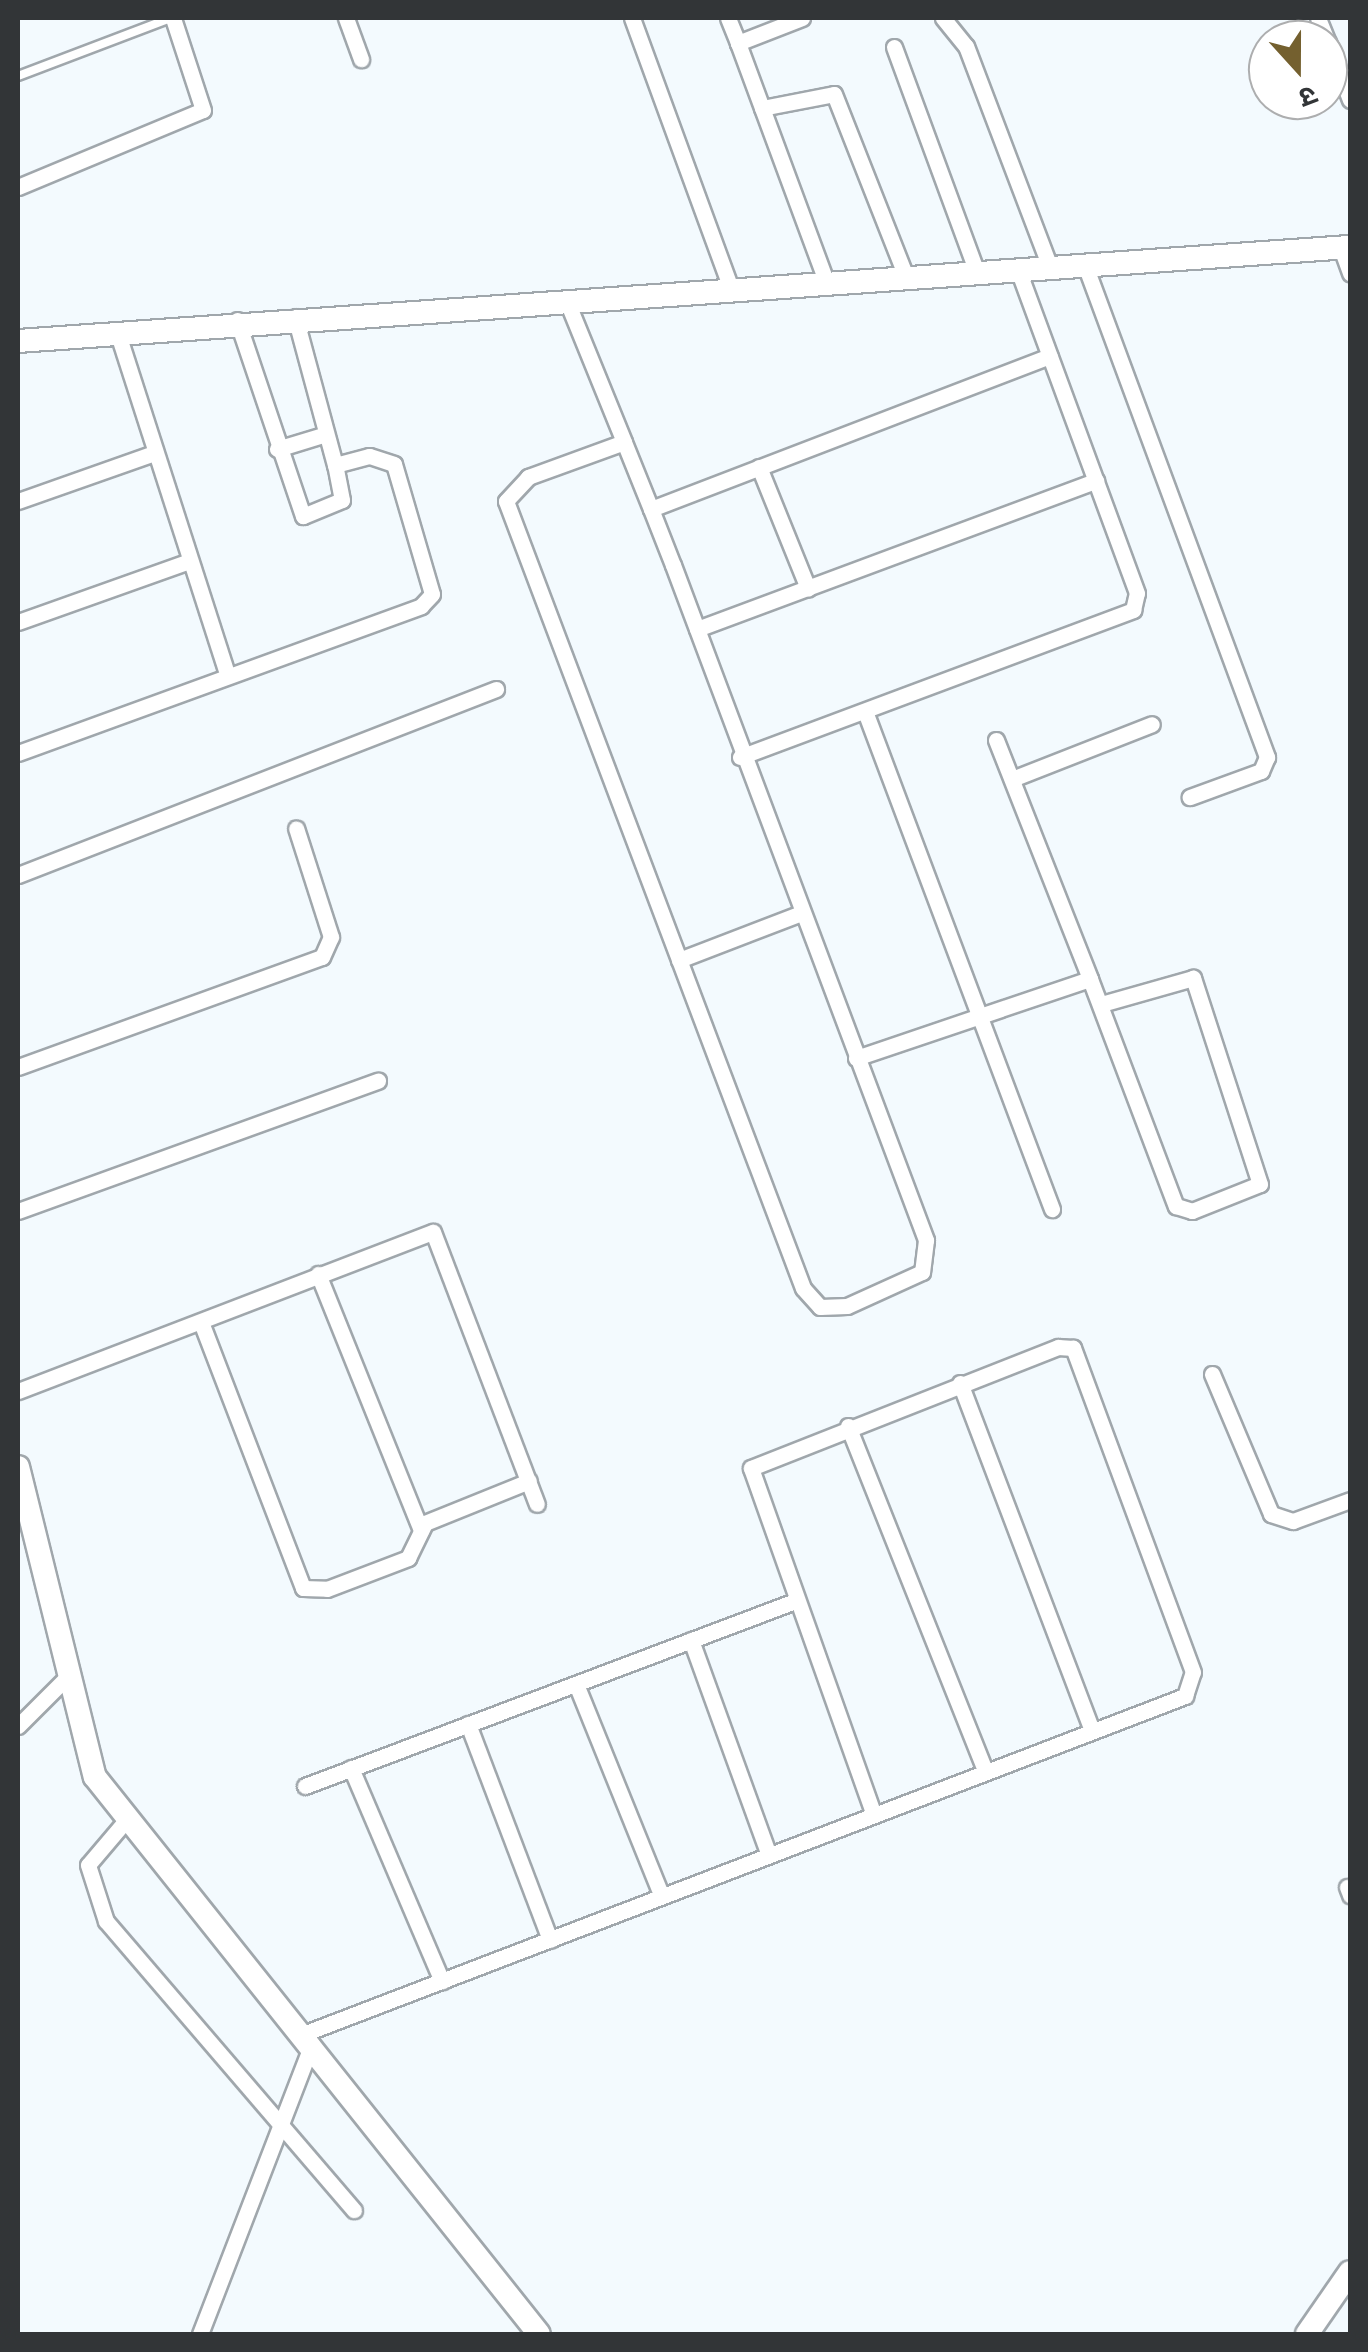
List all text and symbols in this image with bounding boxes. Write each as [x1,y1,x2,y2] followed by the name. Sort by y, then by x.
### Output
[1248,20,1348,120] north arrow
[1295,78,1322,115] text: उ

